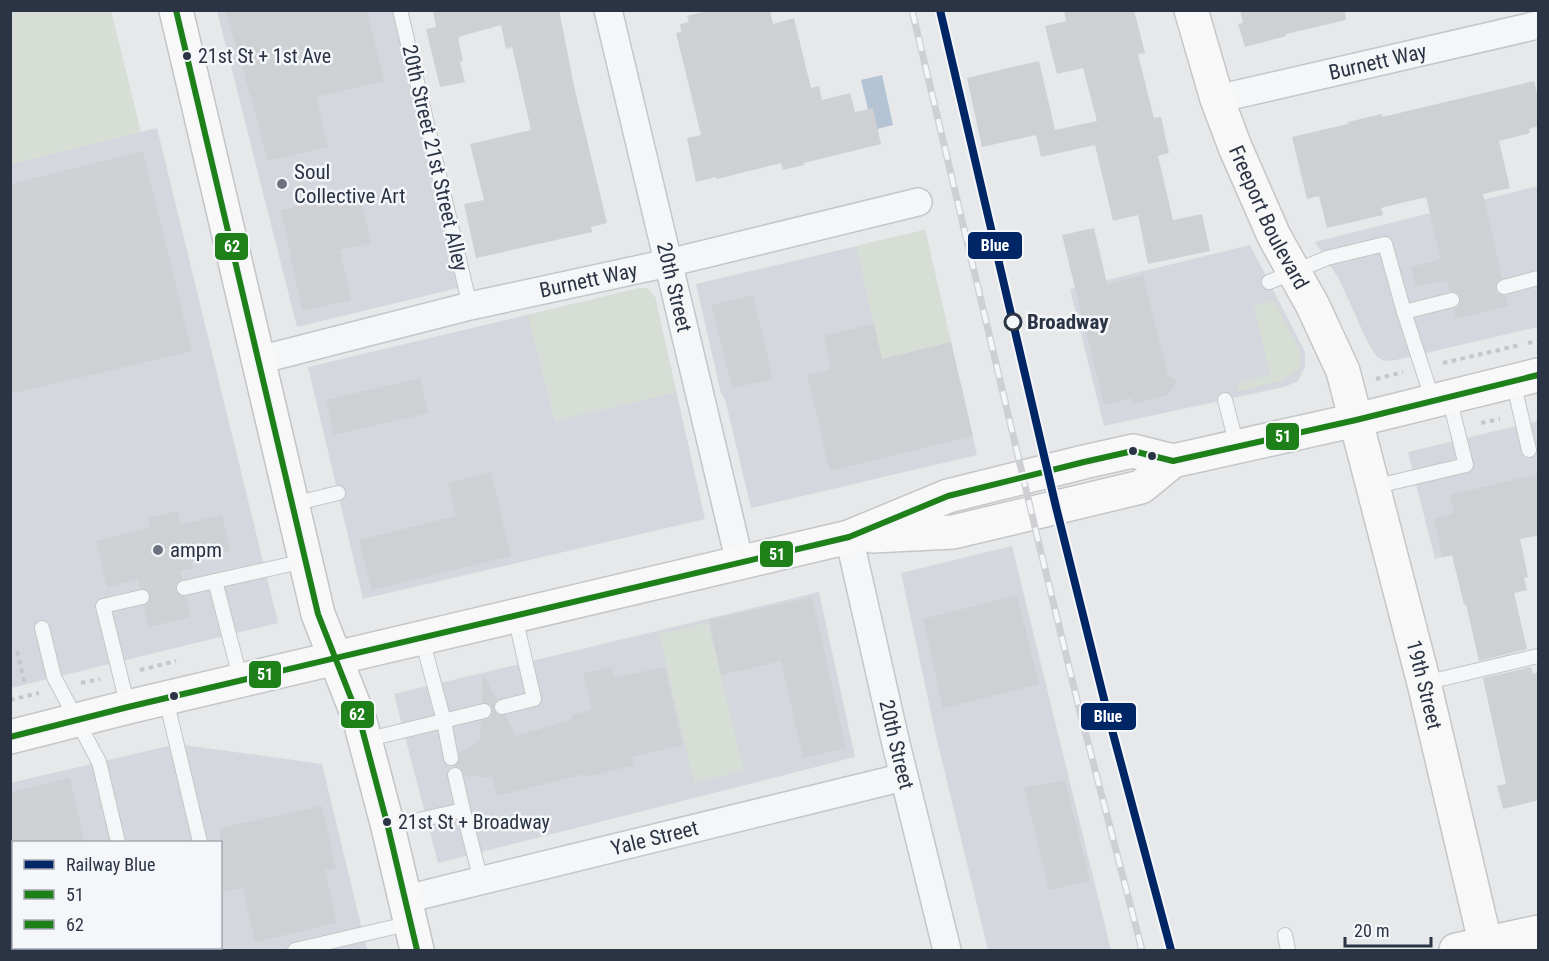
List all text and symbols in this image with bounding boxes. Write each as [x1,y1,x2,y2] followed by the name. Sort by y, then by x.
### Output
[1327,39,1429,85] street label: Burnett Way
[397,43,473,274] street label: 20th Street 21st Street Alley
[198,44,331,68] place label: 21st St + 1st Ave
[181,50,193,62] marker: 21st St + 1st Ave
[1224,142,1313,294] street label: Freeport Boulevard
[294,160,405,208] place label: Soul Collective Art
[275,177,289,191] marker: Soul Collective Art
[967,231,1023,260] line badge: Blue
[214,232,249,261] line badge: 62
[981,236,1010,255] text: Blue
[224,237,240,256] text: 62
[652,240,696,334] street label: 20th Street
[537,258,640,303] street label: Burnett Way
[1027,310,1109,334] place label: Broadway
[1004,313,1022,331] marker: Broadway
[1265,422,1300,451] line badge: 51
[1275,427,1291,446] text: 51
[1127,445,1139,457] unlabelled marker
[1146,450,1158,462] unlabelled marker
[170,538,222,562] place label: ampm
[759,540,794,568] line badge: 51
[151,543,165,557] marker: ampm
[769,545,785,564] text: 51
[1401,638,1447,732] street label: 19th Street
[248,660,282,689] line badge: 51
[257,665,273,684] text: 51
[168,690,180,702] unlabelled marker
[874,698,919,792] street label: 20th Street
[340,700,375,729] line badge: 62
[1080,702,1137,731] line badge: Blue
[349,705,365,724] text: 62
[1094,707,1123,726] text: Blue
[398,810,550,834] place label: 21st St + Broadway
[381,816,393,828] marker: 21st St + Broadway
[609,816,701,860] street label: Yale Street
[12,841,222,949] legend
[66,854,155,875] text: Railway Blue
[66,884,84,905] text: 51
[1345,910,1430,948] scale bar
[66,914,84,935] text: 62
[1354,920,1389,941] text: 20 m

